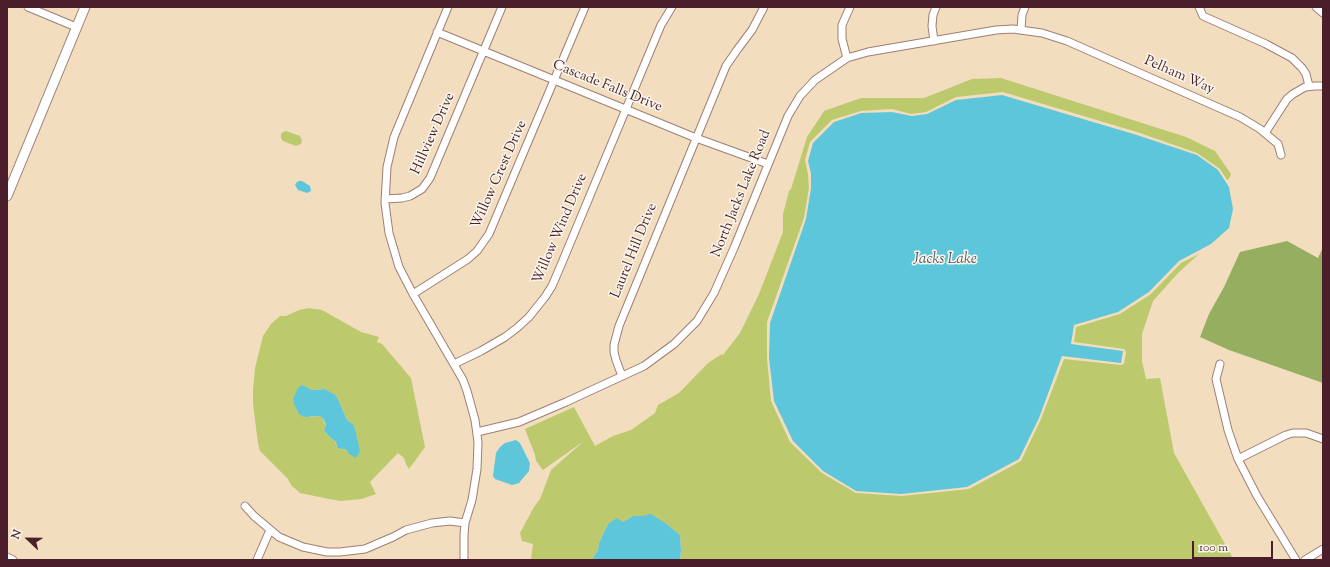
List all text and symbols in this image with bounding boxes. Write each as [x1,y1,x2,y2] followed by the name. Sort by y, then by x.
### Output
[1141,53,1217,99] street label: Pelham Way
[550,57,664,117] street label: Cascade Falls Drive
[409,91,459,177] street label: Hillview Drive
[469,118,531,232] street label: Willow Crest Drive
[709,128,775,260] street label: North Jacks Lake Road
[530,171,592,287] street label: Willow Wind Drive
[608,201,662,301] street label: Laurel Hill Drive
[913,251,977,269] water label: Jacks Lake
[8,519,48,559] north arrow
[8,527,26,542] text: N
[1194,533,1275,559] scale bar
[1199,539,1228,557] text: 100 m

